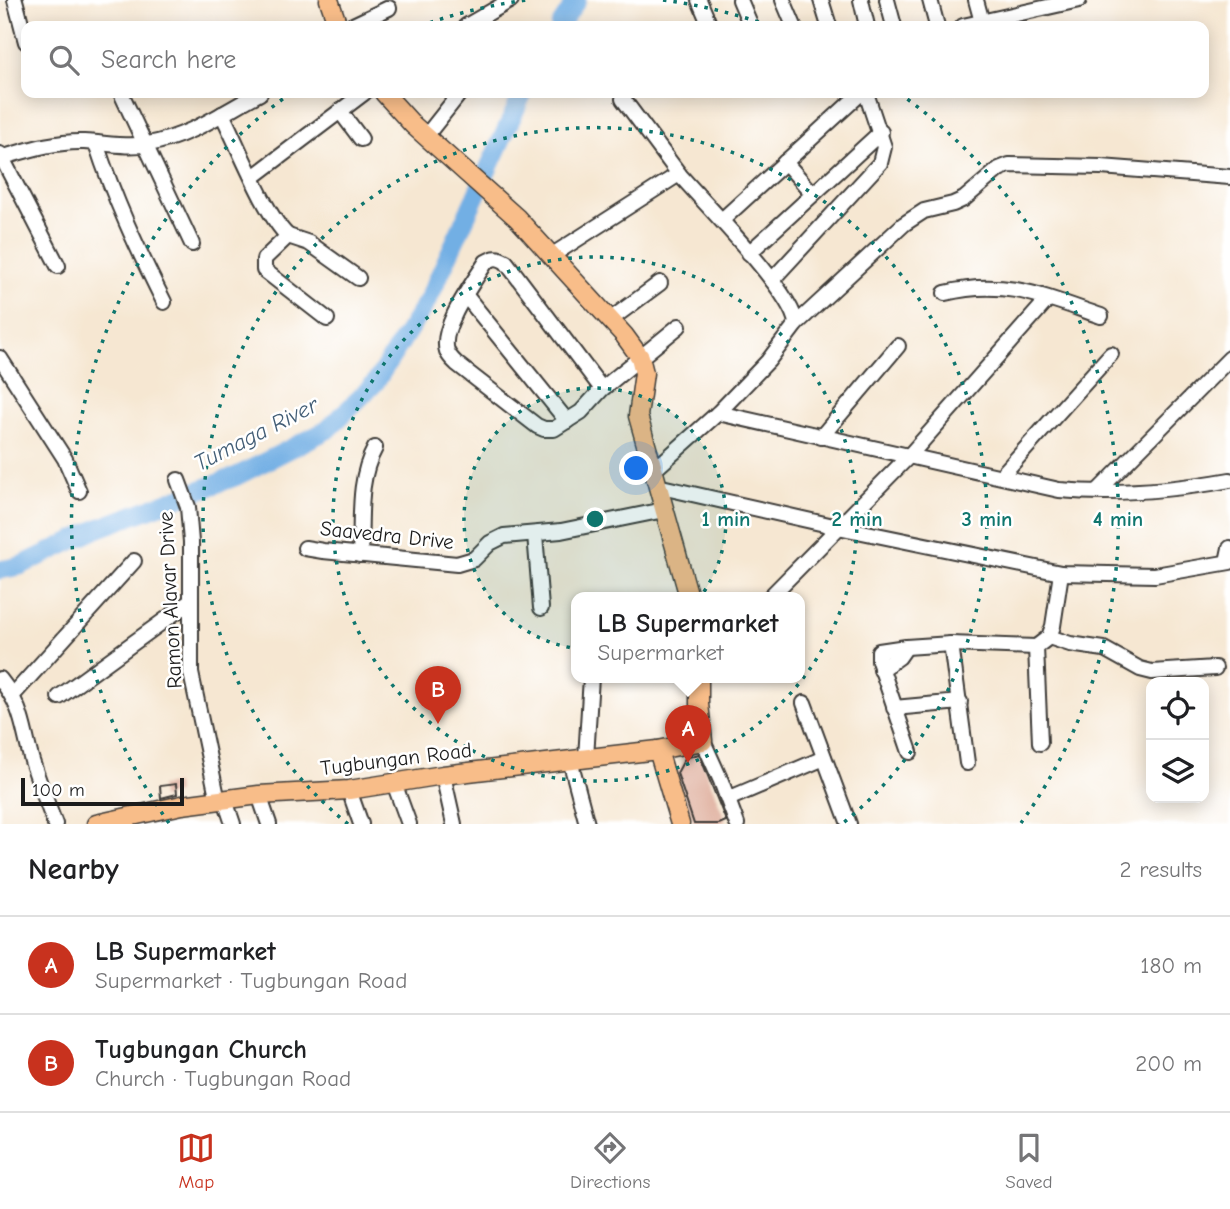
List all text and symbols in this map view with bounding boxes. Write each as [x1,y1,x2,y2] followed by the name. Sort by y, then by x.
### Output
[21,21,1209,98] search box
[45,41,83,79] icon: search
[101,45,236,75] text: Search here
[189,391,323,477] water label: Tumaga River
[619,451,653,485] your location
[583,507,607,531] centre of rings
[702,507,750,531] text: 1 min
[831,507,883,531] text: 2 min
[961,507,1013,531] text: 3 min
[1093,507,1143,531] text: 4 min
[153,511,187,689] street label: Ramon Alavar Drive
[319,516,455,554] street label: Saavedra Drive
[571,592,805,683] popup
[598,609,778,639] text: LB Supermarket
[598,639,724,666] text: Supermarket
[415,666,461,724] pin: B
[1146,677,1209,803] map controls
[1146,677,1209,740] button: locate
[665,705,711,763] pin: A
[319,738,473,780] street label: Tugbungan Road
[1146,740,1209,803] button: layers
[21,775,184,807] scale bar
[32,779,85,801] text: 100 m
[28,852,119,887] text: Nearby
[1120,856,1202,883] text: 2 results
[95,937,276,967] text: LB Supermarket
[45,952,57,979] text: A
[1140,952,1202,979] text: 180 m
[95,967,407,994] text: Supermarket · Tugbungan Road
[95,1035,307,1065] text: Tugbungan Church
[44,1050,58,1077] text: B
[1135,1050,1202,1077] text: 200 m
[95,1065,351,1092] text: Church · Tugbungan Road
[177,1129,215,1193] tab: Map
[570,1129,650,1193] tab: Directions
[1005,1129,1053,1193] tab: Saved

